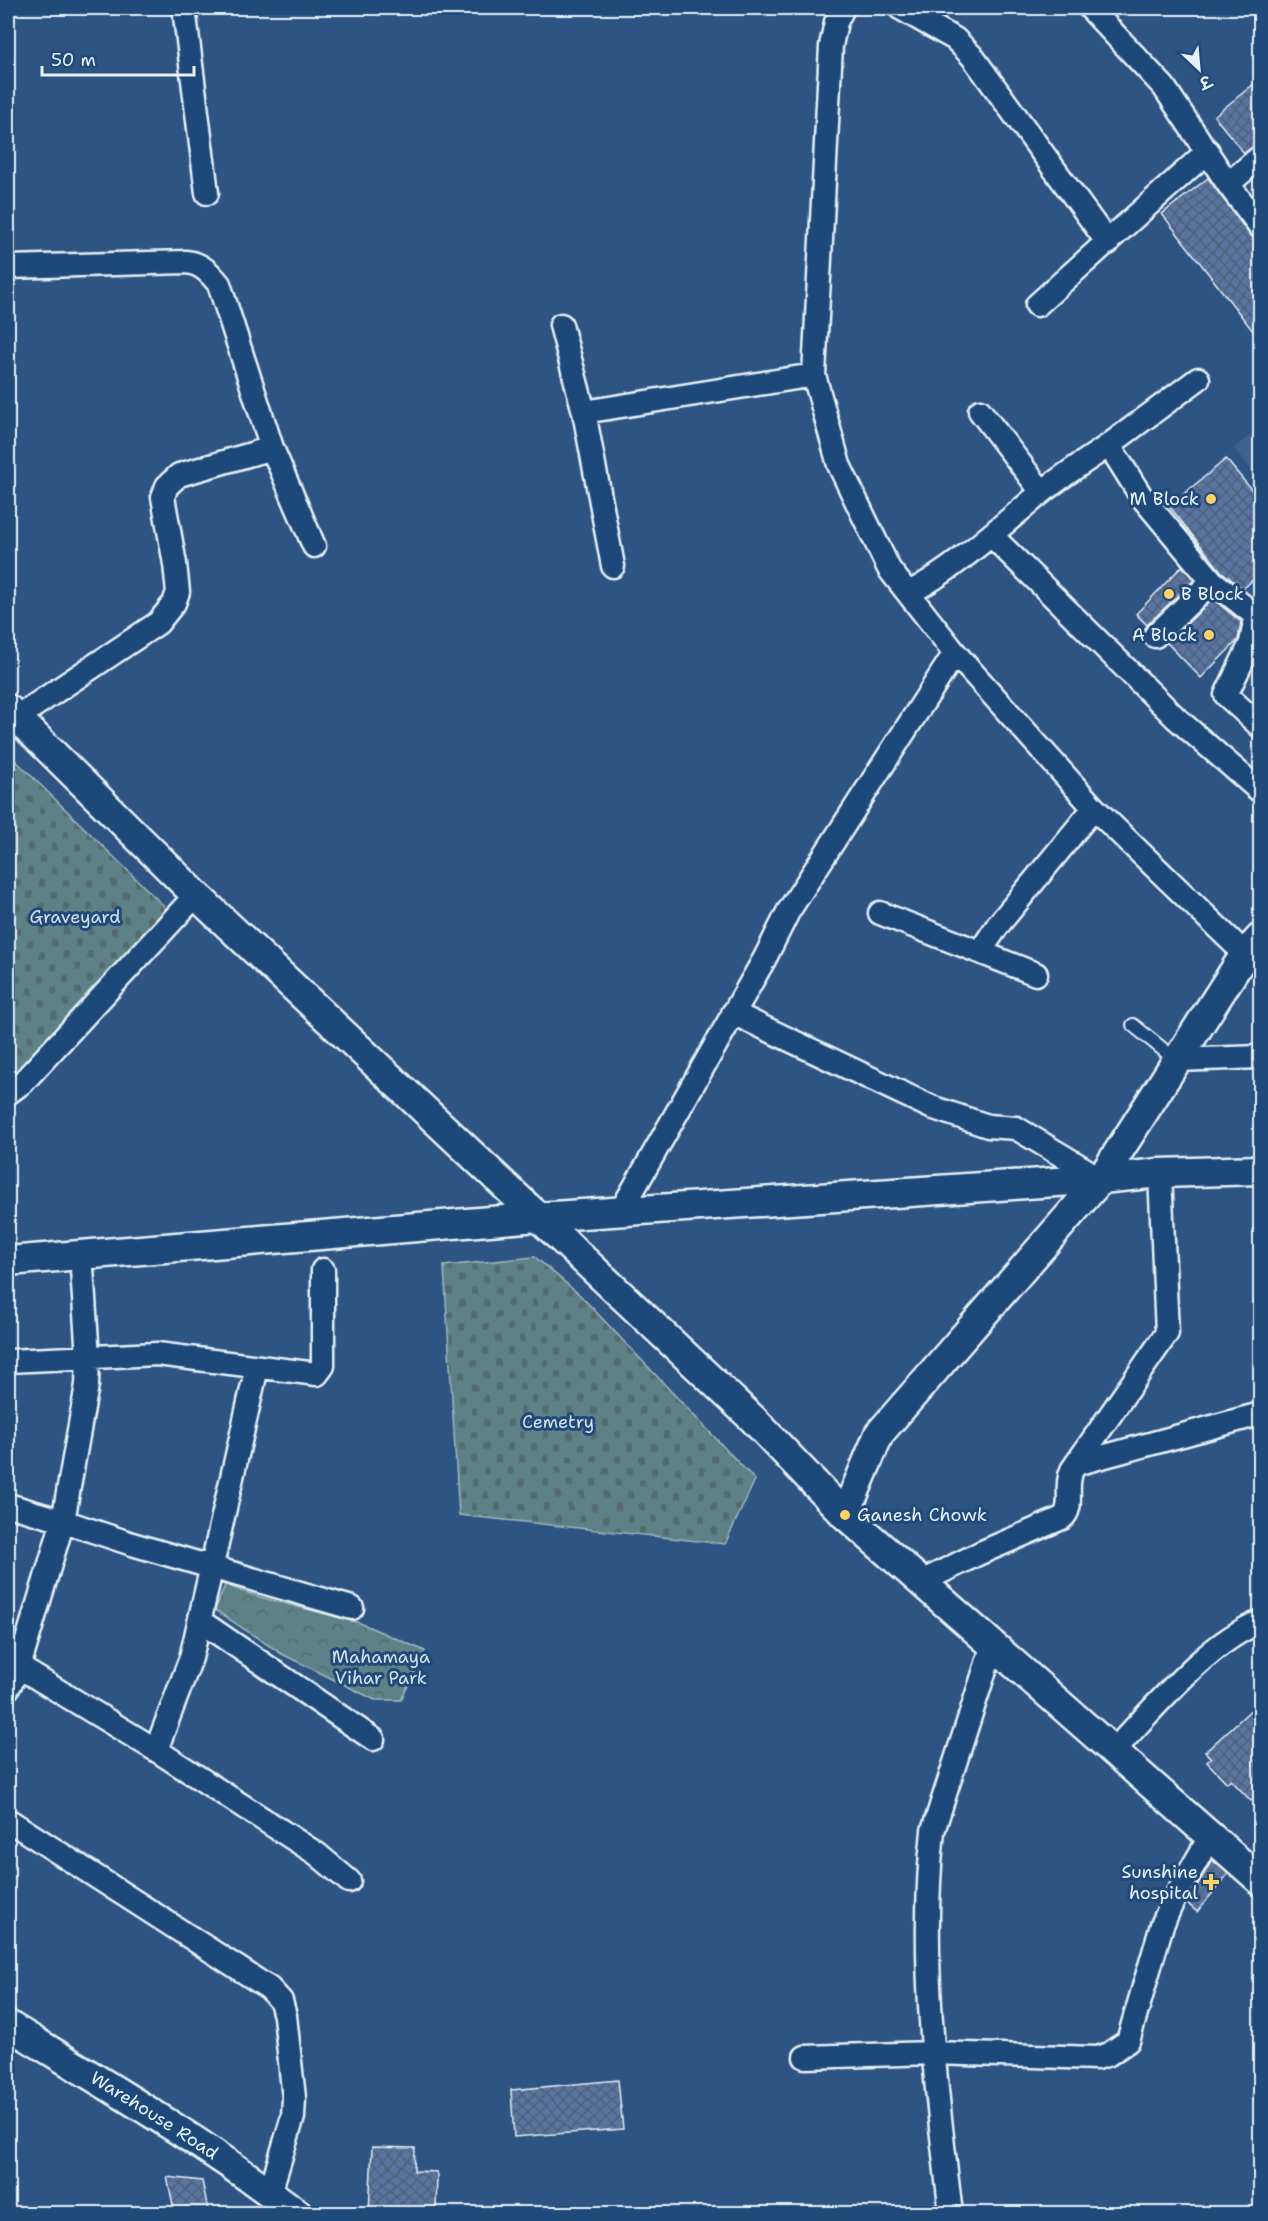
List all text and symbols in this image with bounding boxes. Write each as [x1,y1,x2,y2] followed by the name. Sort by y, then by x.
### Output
[42,39,194,77] scale bar
[1169,39,1229,99] north arrow
[51,48,96,72] text: 50 m
[1195,69,1217,94] text: उ
[1129,487,1199,511] place label: M Block
[1204,492,1218,506] marker: M Block
[1181,582,1244,606] place label: B Block
[1162,587,1176,601] marker: B Block
[1132,623,1197,647] place label: A Block
[1202,628,1216,642] marker: A Block
[29,905,121,929] park label: Graveyard
[522,1410,594,1434] park label: Cemetry
[857,1503,987,1527] place label: Ganesh Chowk
[838,1508,852,1522] marker: Ganesh Chowk
[332,1645,430,1690] park label: Mahamaya Vihar Park
[1122,1860,1199,1905] place label: Sunshine hospital
[1202,1873,1220,1891] marker: Sunshine hospital
[86,2066,223,2165] street label: Warehouse Road

